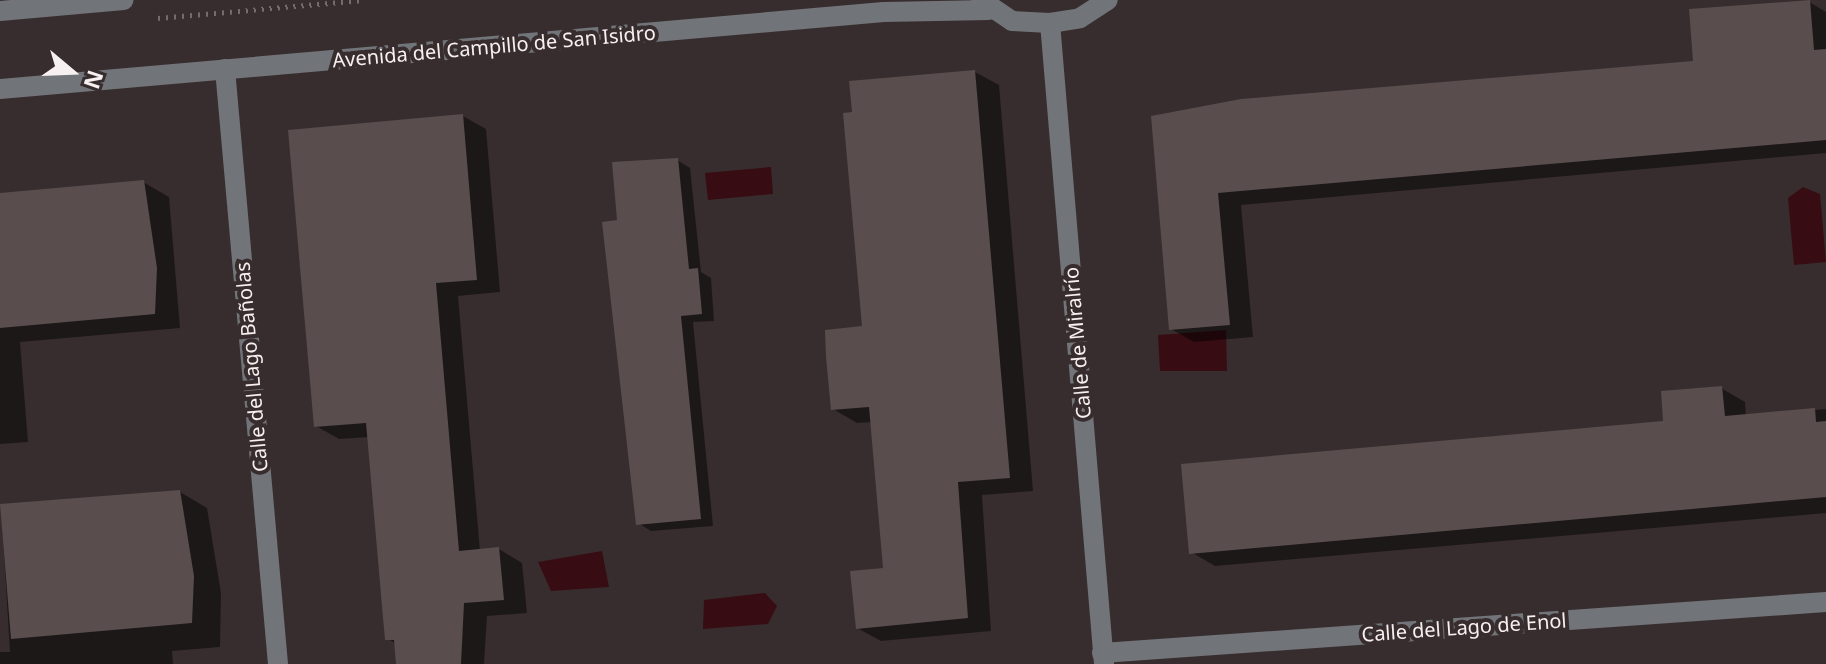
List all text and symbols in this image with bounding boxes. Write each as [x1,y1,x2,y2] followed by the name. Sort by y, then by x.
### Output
[331,20,657,72] street label: Avenida del Campillo de San Isidro
[32,32,112,112] north arrow
[78,66,112,93] text: N
[230,261,272,473] street label: Calle del Lago Bañolas
[1058,266,1096,420] street label: Calle de Miralrío
[1361,608,1567,646] street label: Calle del Lago de Enol

